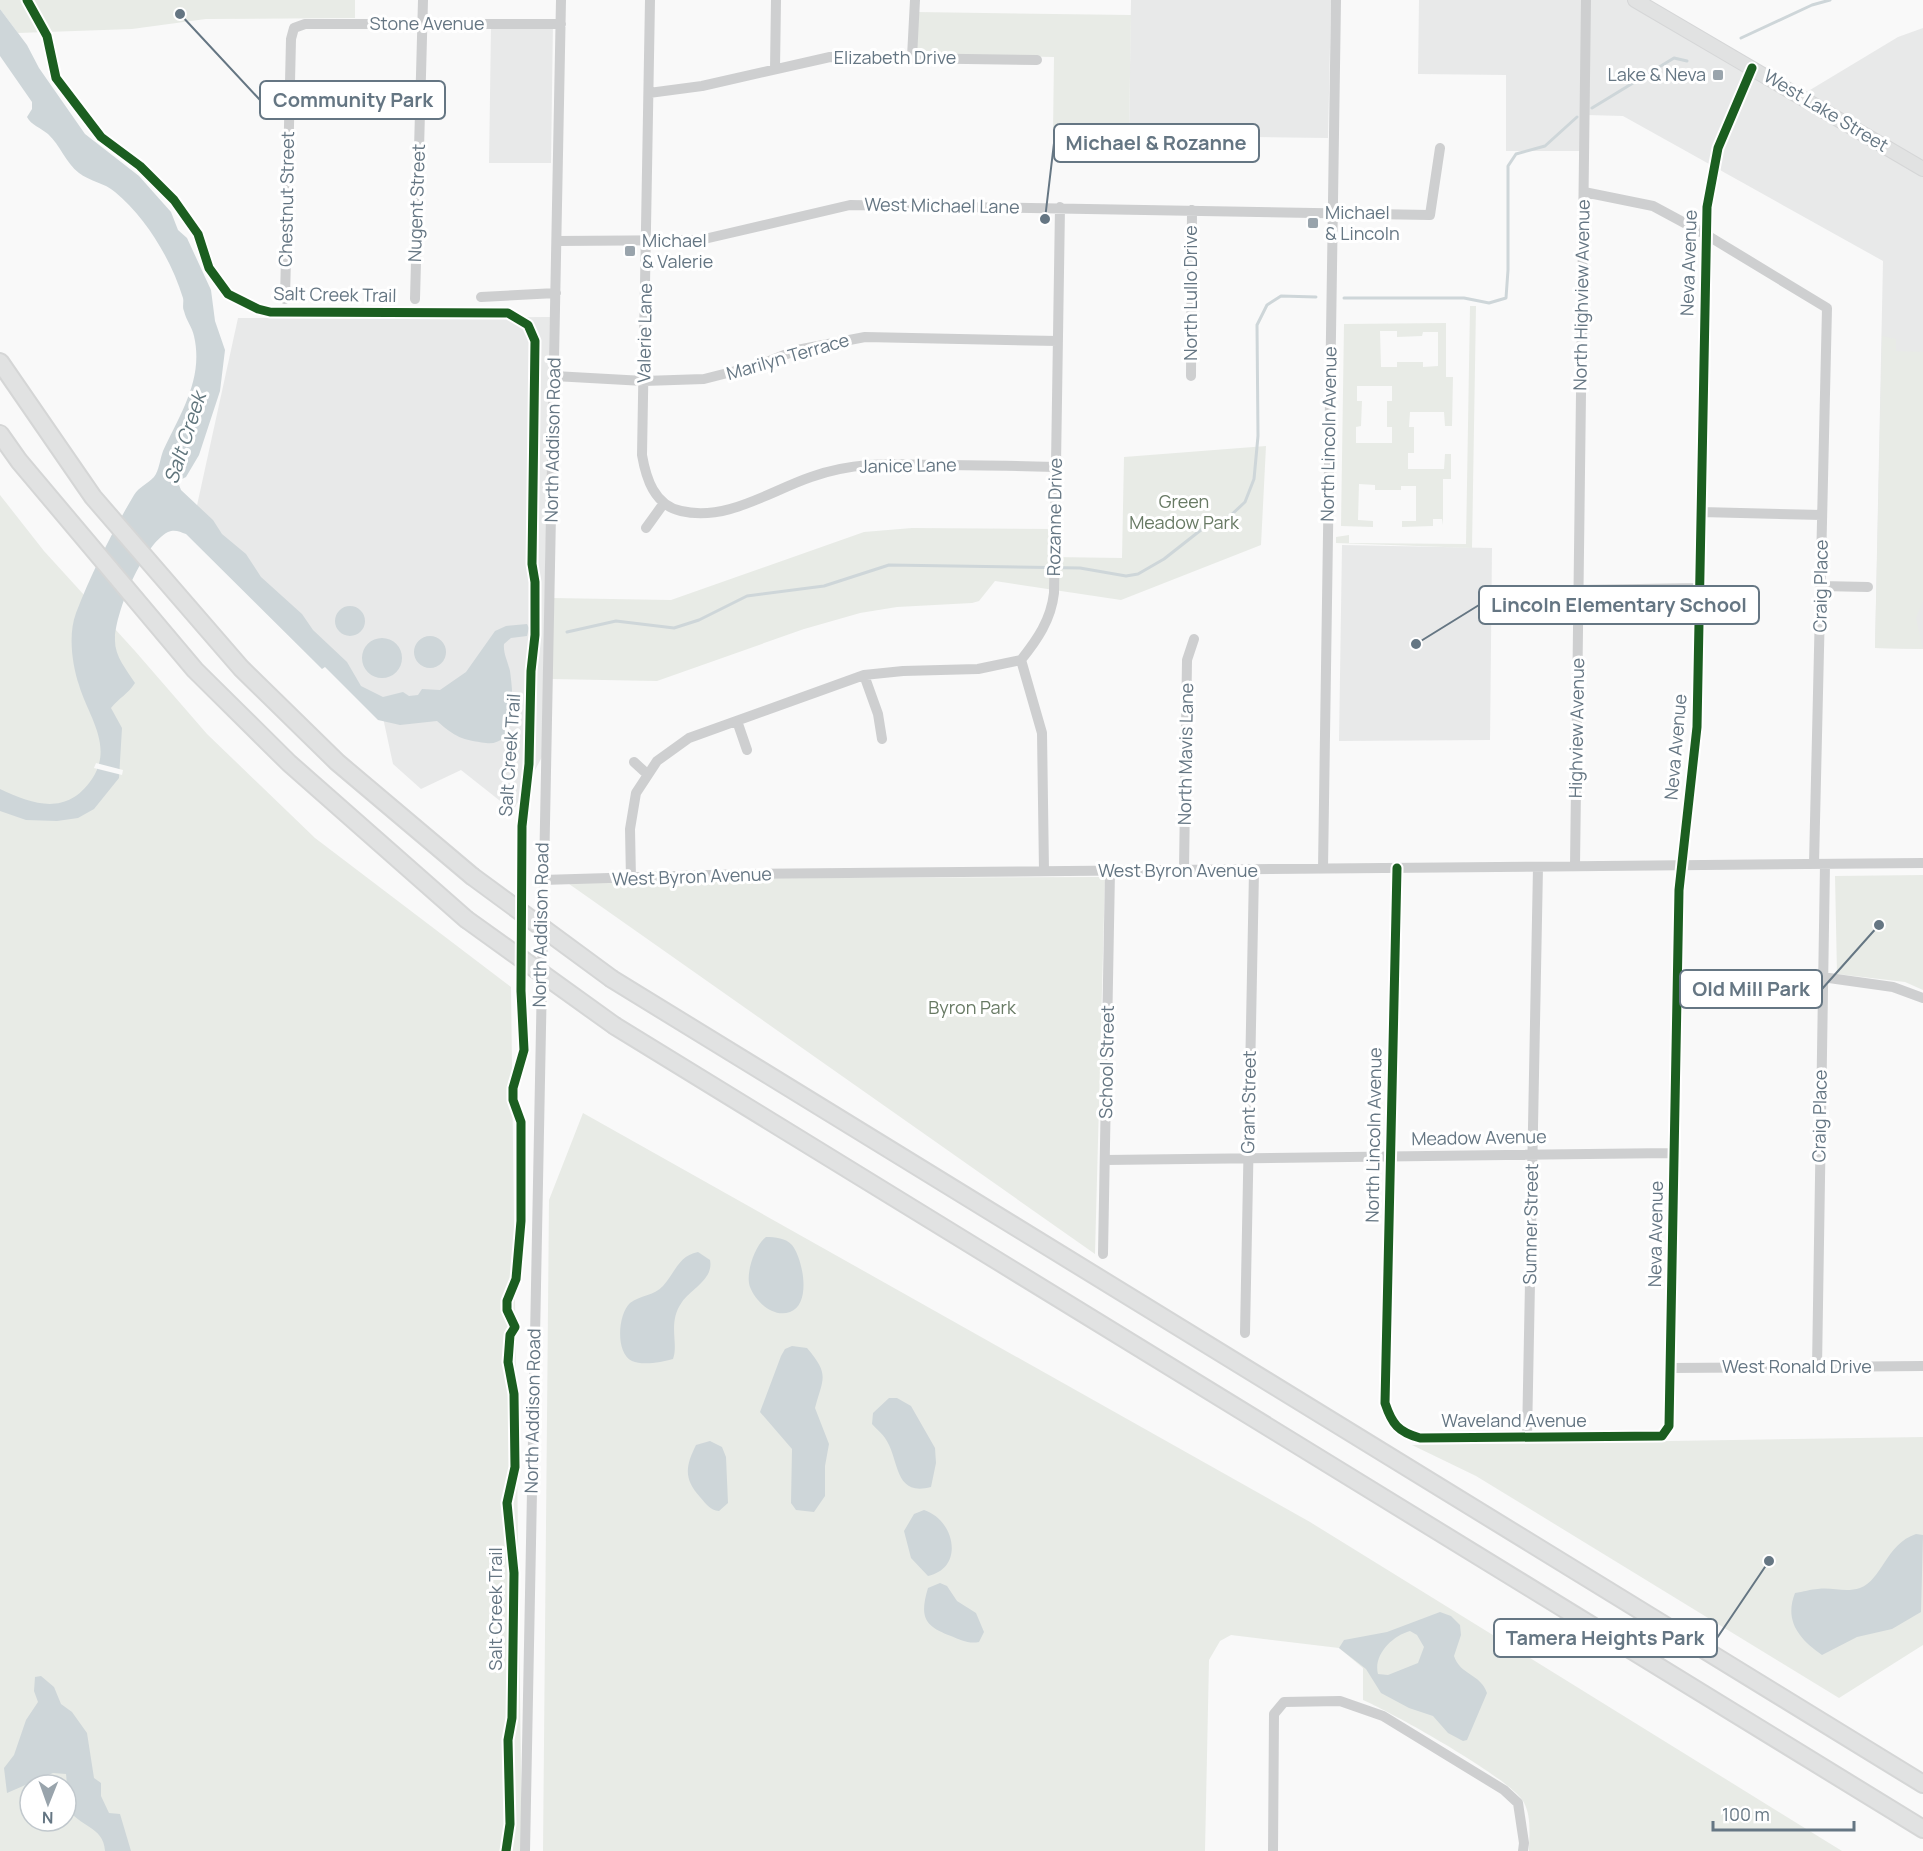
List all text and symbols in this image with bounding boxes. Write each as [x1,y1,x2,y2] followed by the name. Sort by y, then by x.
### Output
[370,11,484,35] street label: Stone Avenue
[834,45,956,69] street label: Elizabeth Drive
[1608,62,1706,86] place label: Lake & Neva
[1760,63,1893,157] street label: West Lake Street
[1711,68,1725,82] marker: Lake & Neva
[260,81,445,119] callout: Community Park
[273,86,434,113] text: Community Park
[1054,124,1259,162] callout: Michael & Rozanne
[1066,129,1246,156] text: Michael & Rozanne
[273,131,299,267] street label: Chestnut Street
[402,143,430,262] street label: Nugent Street
[864,192,1020,218] street label: West Michael Lane
[1567,199,1595,391] street label: North Highview Avenue
[1325,200,1400,245] place label: Michael & Lincoln
[1674,209,1702,317] street label: Neva Avenue
[1306,216,1320,230] marker: Michael & Lincoln
[1178,225,1202,361] street label: North Lullo Drive
[642,228,713,273] place label: Michael & Valerie
[623,244,637,258] marker: Michael & Valerie
[273,281,397,307] street label: Salt Creek Trail
[631,283,657,383] street label: Valerie Lane
[724,327,852,385] street label: Marilyn Terrace
[1314,346,1342,522] street label: North Lincoln Avenue
[539,357,565,523] street label: North Addison Road
[157,386,213,487] water label: Salt Creek
[859,452,957,478] street label: Janice Lane
[1041,458,1067,576] street label: Rozanne Drive
[1129,489,1240,534] park label: Green Meadow Park
[1807,539,1833,633] street label: Craig Place
[1479,586,1759,624] callout: Lincoln Elementary School
[1491,591,1747,618] text: Lincoln Elementary School
[1563,658,1589,798] street label: Highview Avenue
[1172,683,1198,825] street label: North Mavis Lane
[493,693,525,817] street label: Salt Creek Trail
[1658,693,1692,801] street label: Neva Avenue
[527,842,553,1008] street label: North Addison Road
[1098,858,1258,882] street label: West Byron Avenue
[612,861,772,891] street label: West Byron Avenue
[1680,970,1822,1008] callout: Old Mill Park
[1692,975,1811,1002] text: Old Mill Park
[928,995,1017,1019] park label: Byron Park
[1093,1005,1119,1119] street label: School Street
[1359,1047,1387,1223] street label: North Lincoln Avenue
[1235,1050,1261,1154] street label: Grant Street
[1806,1069,1832,1163] street label: Craig Place
[1411,1124,1547,1150] street label: Meadow Avenue
[1517,1163,1543,1285] street label: Sumner Street
[1642,1181,1668,1287] street label: Neva Avenue
[519,1328,545,1494] street label: North Addison Road
[1722,1354,1872,1378] street label: West Ronald Drive
[1441,1408,1587,1432] street label: Waveland Avenue
[483,1547,507,1671] street label: Salt Creek Trail
[1494,1619,1717,1657] callout: Tamera Heights Park
[1506,1624,1705,1651] text: Tamera Heights Park
[18,1773,78,1833] north arrow
[1713,1794,1854,1832] scale bar
[1722,1802,1770,1826] text: 100 m
[42,1807,54,1829] text: N

